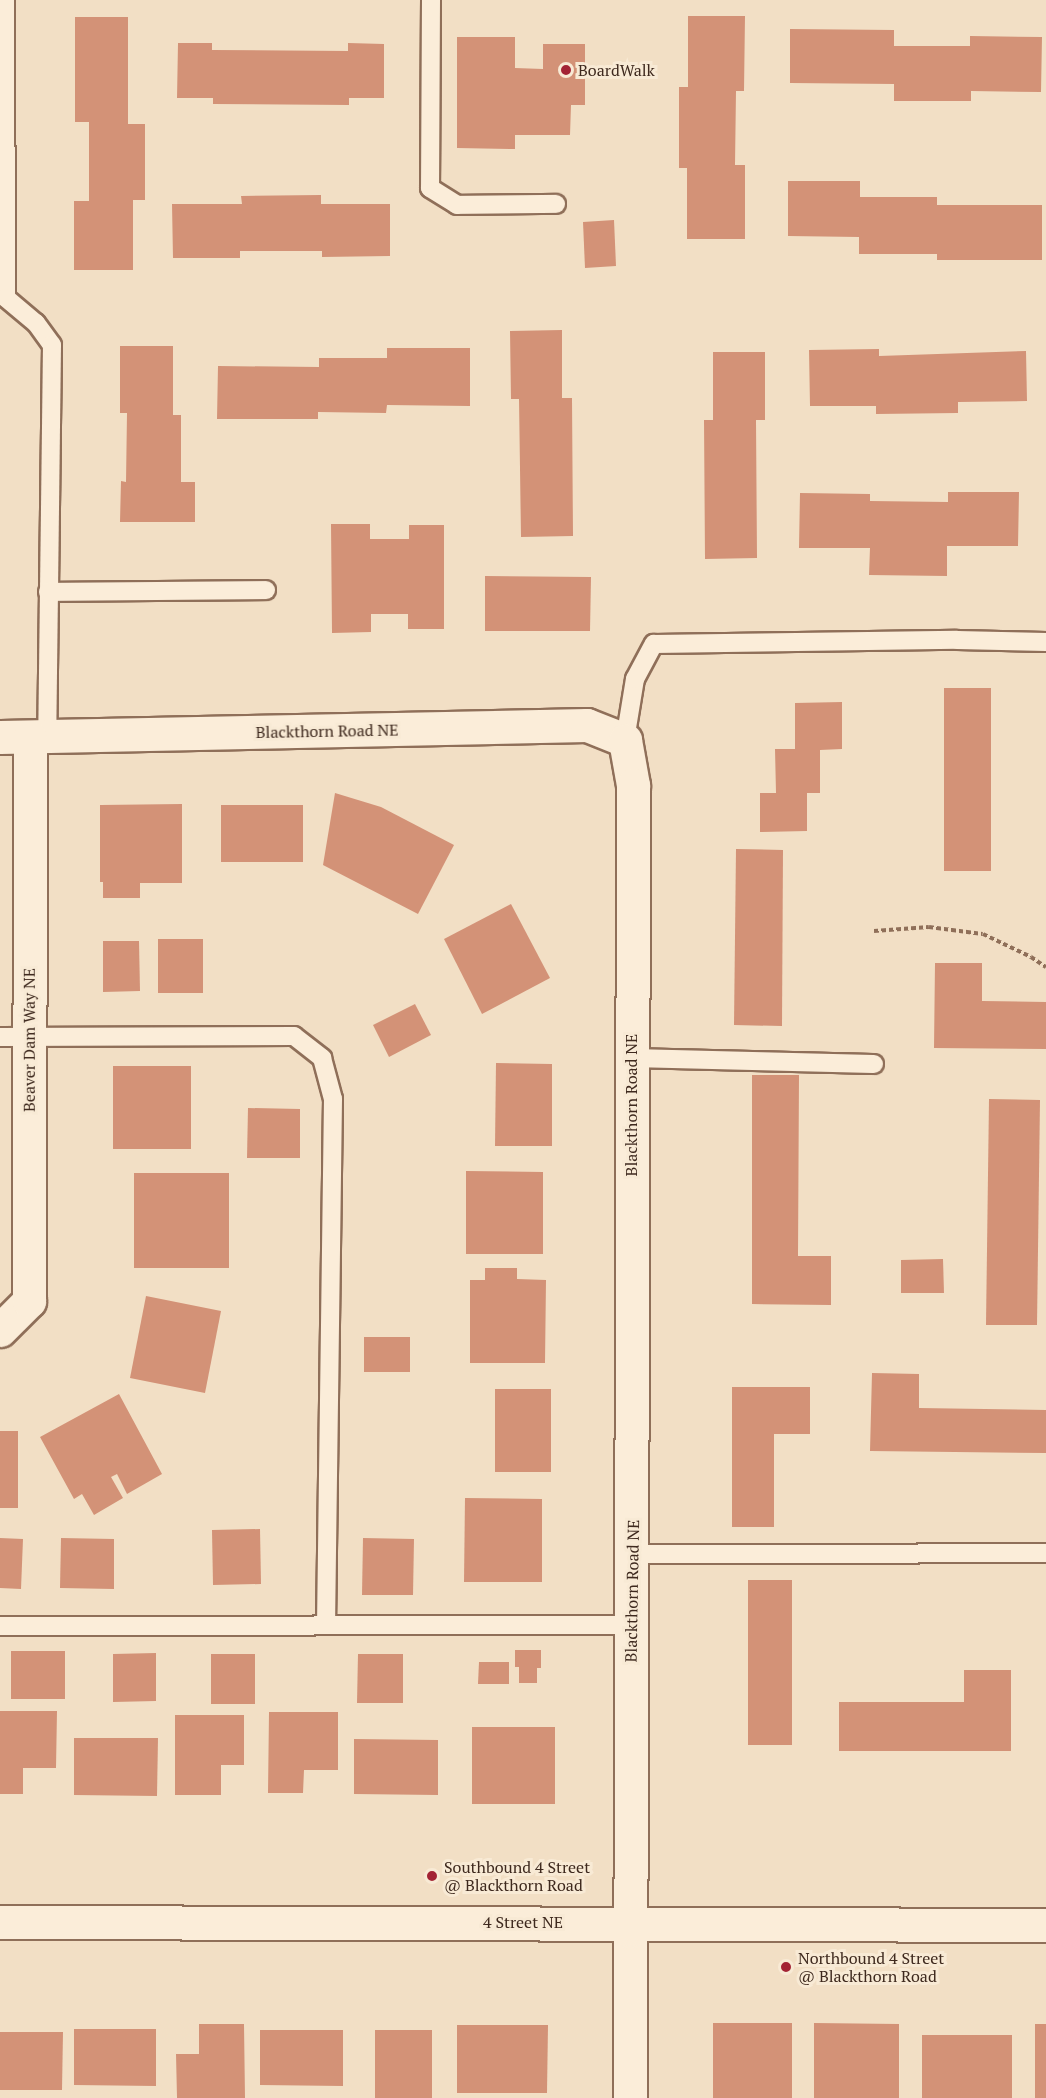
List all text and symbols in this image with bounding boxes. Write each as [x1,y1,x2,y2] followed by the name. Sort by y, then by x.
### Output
[578,60,655,80] place label: BoardWalk
[559,63,573,77] marker: BoardWalk
[255,720,399,742] street label: Blackthorn Road NE
[19,968,39,1112] street label: Beaver Dam Way NE
[621,1034,641,1176] street label: Blackthorn Road NE
[621,1519,643,1663] street label: Blackthorn Road NE
[444,1857,590,1895] place label: Southbound 4 Street @ Blackthorn Road
[425,1869,439,1883] marker: Southbound 4 Street @ Blackthorn Road
[483,1912,563,1932] street label: 4 Street NE
[798,1948,944,1986] place label: Northbound 4 Street @ Blackthorn Road
[779,1960,793,1974] marker: Northbound 4 Street @ Blackthorn Road

